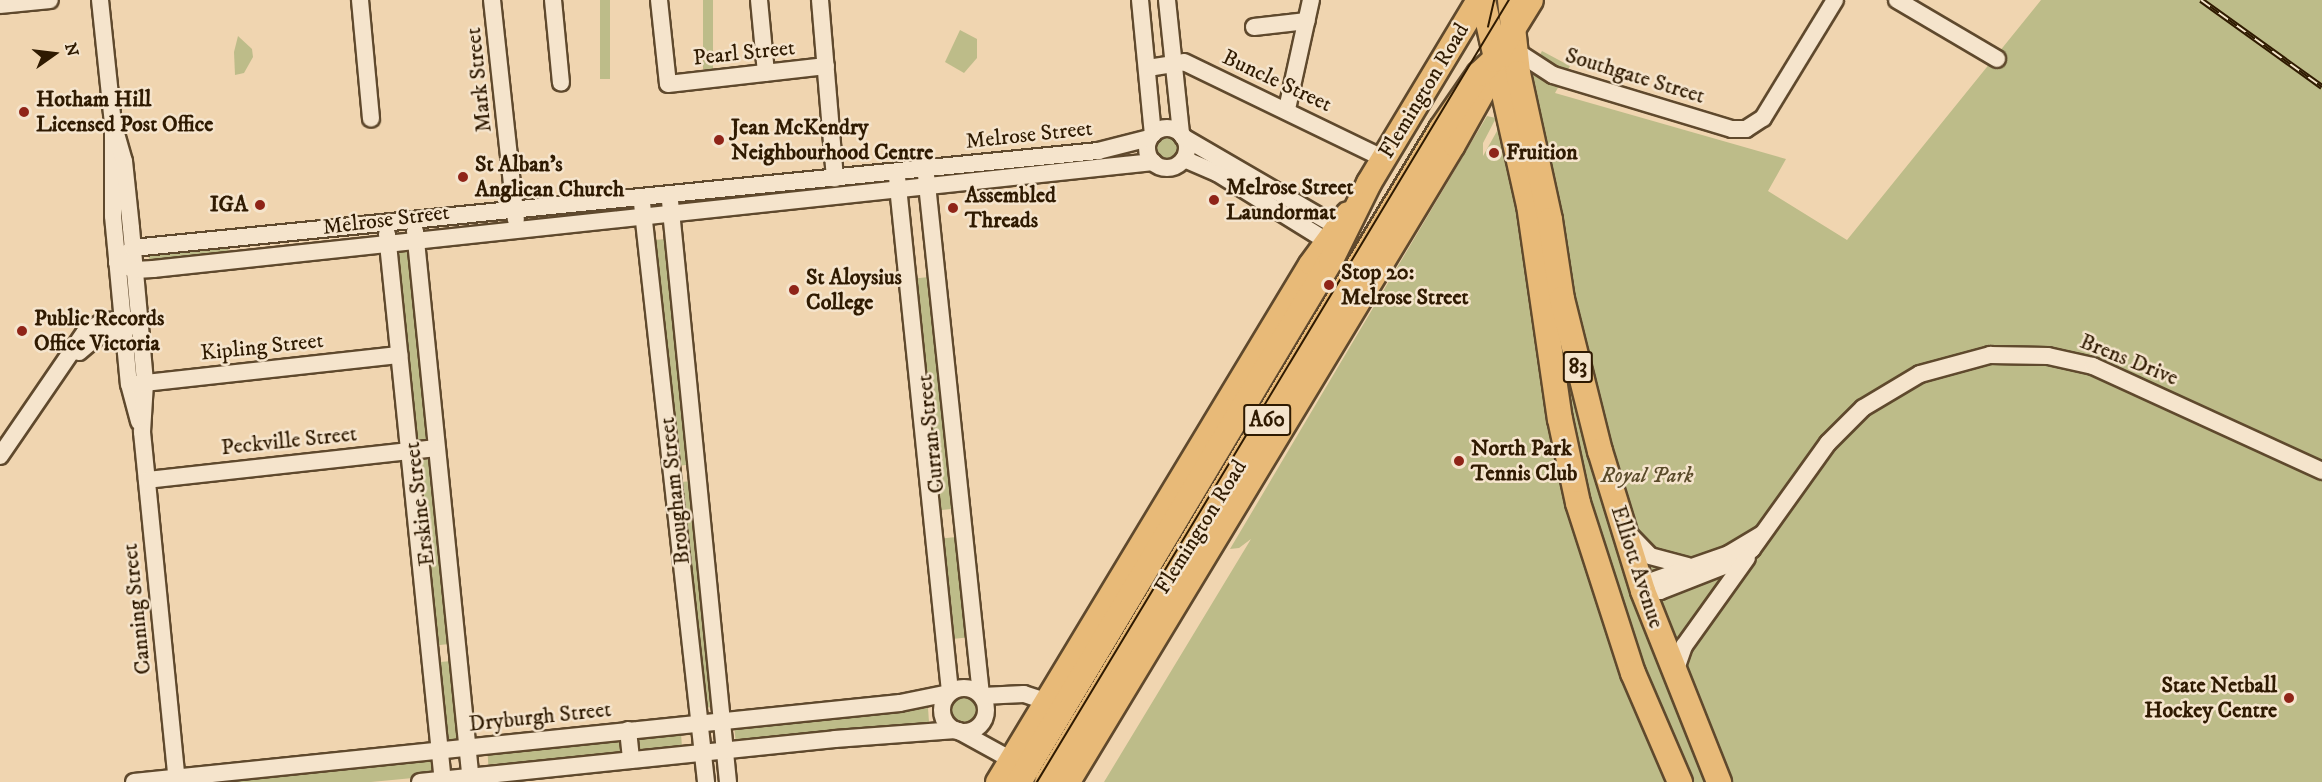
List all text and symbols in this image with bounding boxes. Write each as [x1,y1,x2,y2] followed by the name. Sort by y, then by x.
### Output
[1373,19,1475,163] street label: Flemington Road
[24,24,84,84] north arrow
[460,26,498,134] street label: Mark Street
[692,35,796,71] street label: Pearl Street
[60,41,83,58] text: N
[1562,42,1708,110] street label: Southgate Street
[1218,44,1336,118] street label: Buncle Street
[36,86,213,138] place label: Hotham Hill Licensed Post Office
[17,105,31,119] marker: Hotham Hill Licensed Post Office
[731,114,933,166] place label: Jean McKendry Neighbourhood Centre
[964,115,1094,155] street label: Melrose Street
[712,133,726,147] marker: Jean McKendry Neighbourhood Centre
[1506,140,1578,166] place label: Fruition
[1487,146,1501,160] marker: Fruition
[475,151,624,202] place label: St Alban's Anglican Church
[456,170,470,184] marker: St Alban's Anglican Church
[1226,174,1354,226] place label: Melrose Street Laundormat
[965,182,1056,234] place label: Assembled Threads
[210,192,248,218] place label: IGA
[1207,193,1221,207] marker: Melrose Street Laundormat
[253,198,267,212] marker: IGA
[321,199,451,241] street label: Melrose Street
[946,201,960,215] marker: Assembled Threads
[1341,259,1469,310] place label: Stop 20: Melrose Street
[806,264,902,316] place label: St Aloysius College
[1322,278,1336,292] marker: Stop 20: Melrose Street
[787,283,801,297] marker: St Aloysius College
[34,305,164,356] place label: Public Records Office Victoria
[15,324,29,338] marker: Public Records Office Victoria
[199,327,325,367] street label: Kipling Street
[2076,328,2182,392] street label: Brens Drive
[1562,349,1594,385] road number: 83
[912,373,950,495] street label: Curran Street
[1243,402,1291,438] road number: A60
[654,416,696,566] street label: Brougham Street
[220,421,358,461] street label: Peckville Street
[1471,435,1577,487] place label: North Park Tennis Club
[399,440,441,568] street label: Erskine Street
[1452,454,1466,468] marker: North Park Tennis Club
[1149,455,1253,599] street label: Flemington Road
[1601,463,1693,489] park label: Royal Park
[1605,502,1669,632] street label: Elliott Avenue
[117,542,157,676] street label: Canning Street
[2144,672,2277,724] place label: State Netball Hockey Centre
[2282,691,2296,705] marker: State Netball Hockey Centre
[467,696,613,738] street label: Dryburgh Street

